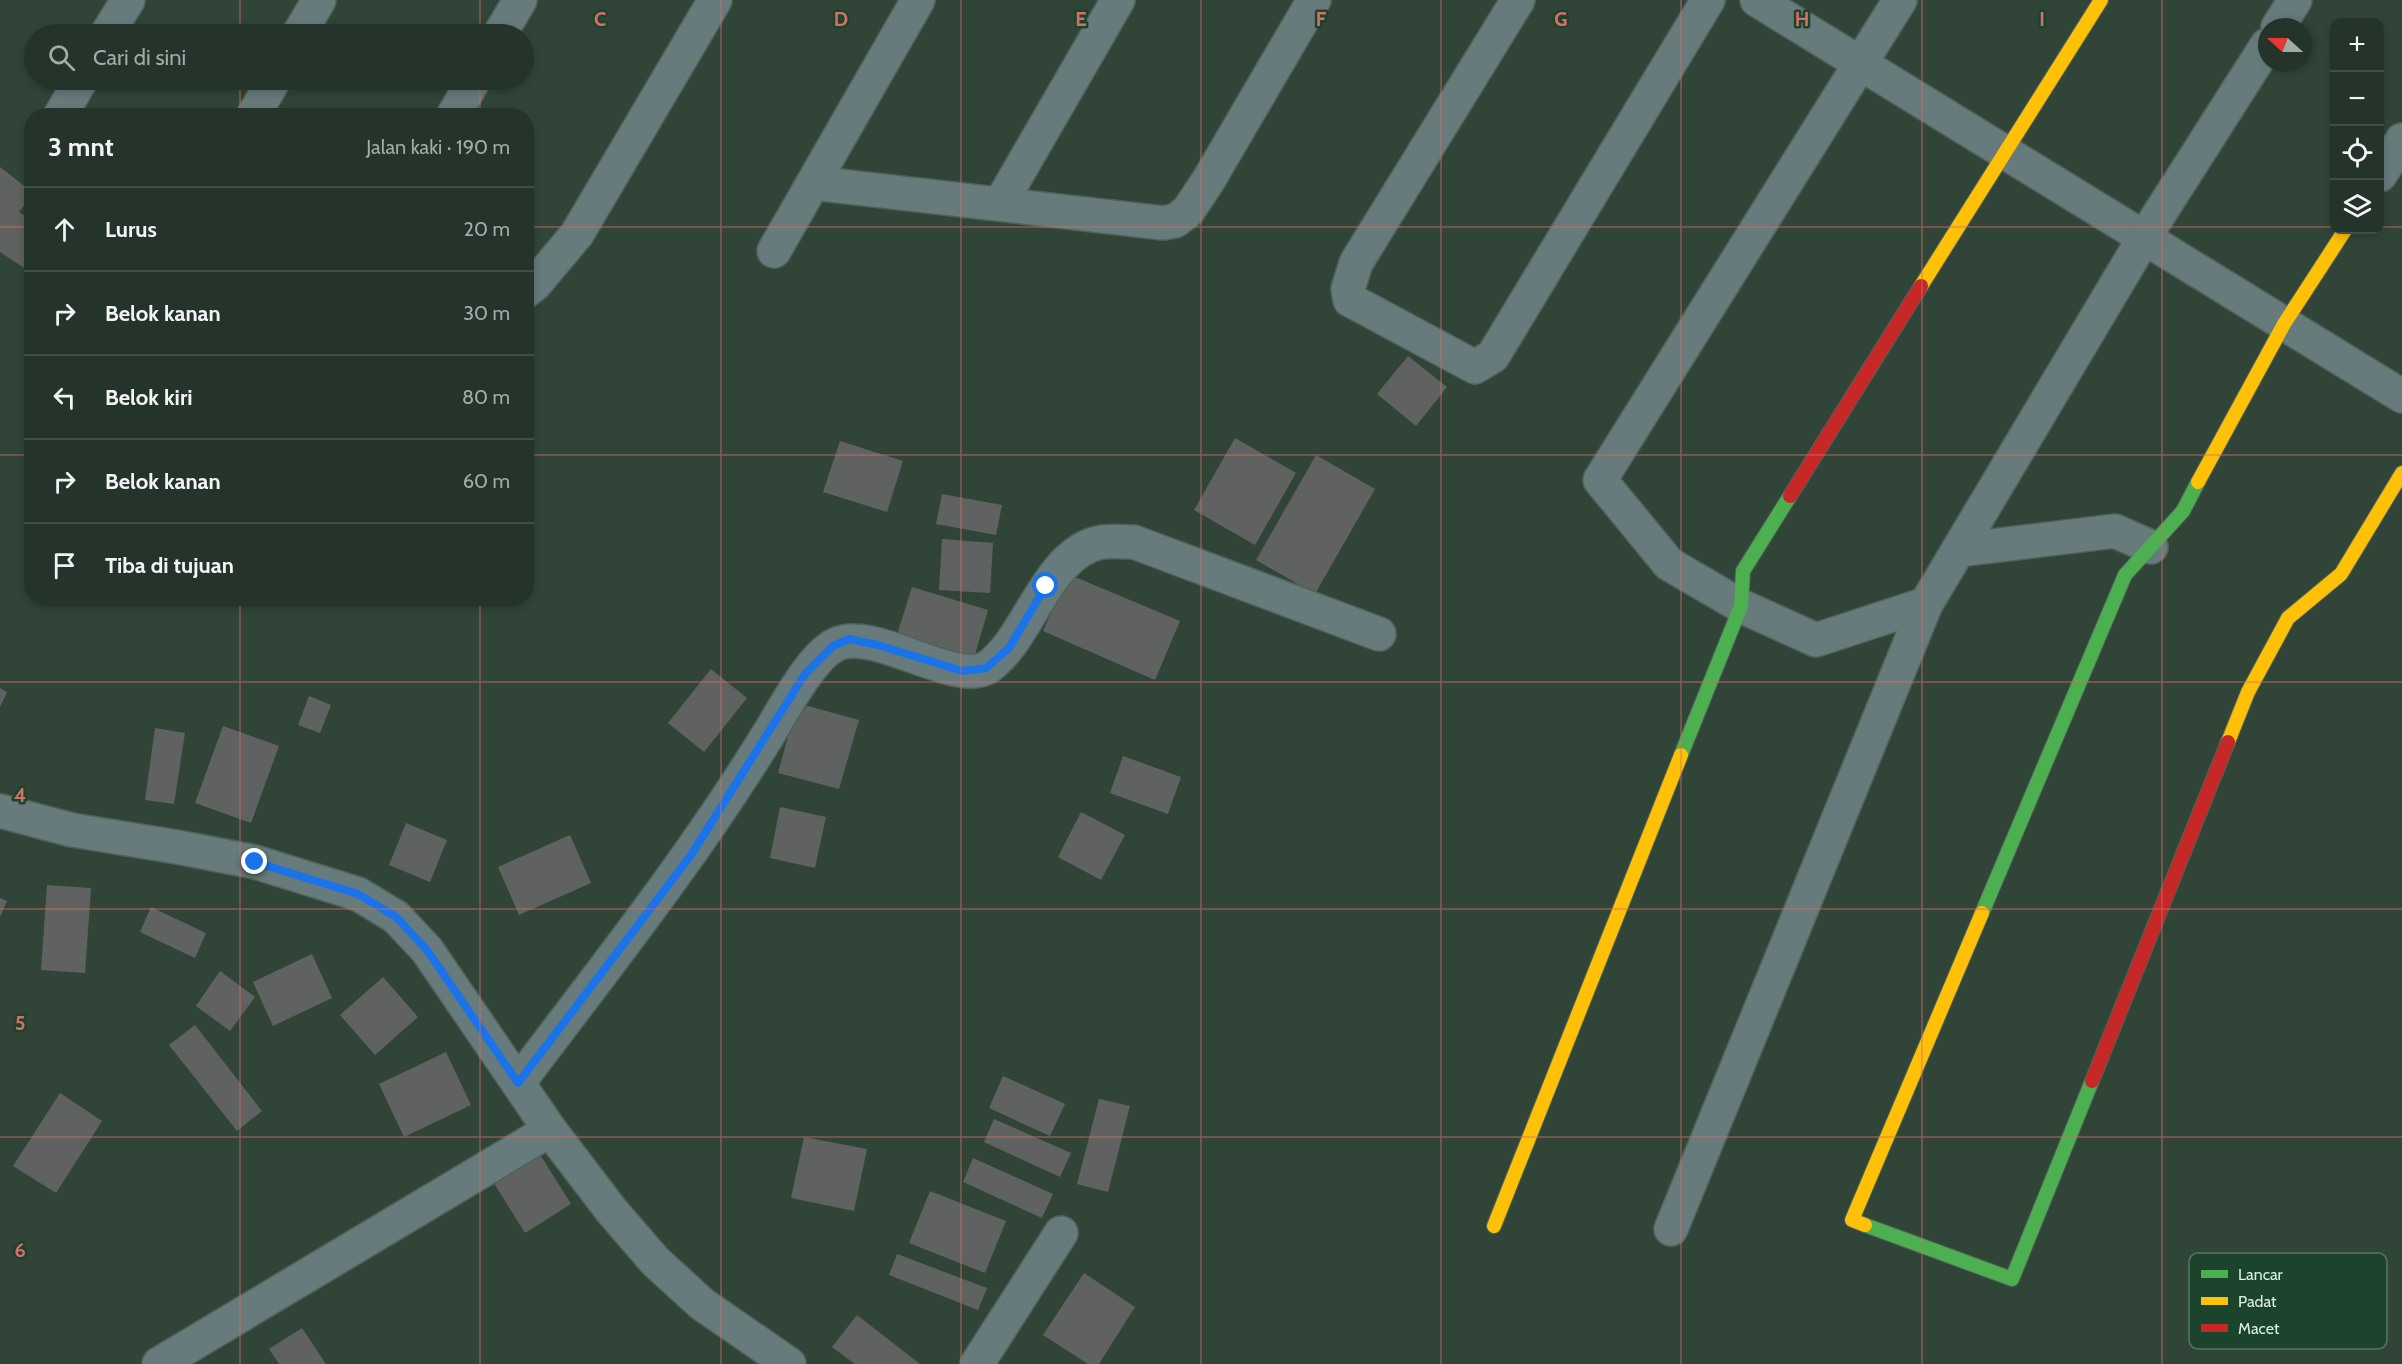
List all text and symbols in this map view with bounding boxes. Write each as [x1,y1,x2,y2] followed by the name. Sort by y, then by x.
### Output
[594,7,606,31] text: C
[834,7,848,31] text: D
[1075,7,1087,31] text: E
[1316,7,1327,31] text: F
[1554,7,1568,31] text: G
[1795,7,1809,31] text: H
[2039,7,2045,31] text: I
[2258,18,2312,72] north arrow
[2330,18,2384,234] map controls
[2330,18,2384,72] button: +
[24,24,534,90] search box
[45,41,78,74] icon: search
[93,44,186,71] text: Cari di sini
[2330,72,2384,126] button: −
[2330,126,2384,180] button: locate
[48,131,114,163] text: 3 mnt
[366,135,510,159] text: Jalan kaki · 190 m
[2330,180,2384,234] button: layers
[48,213,81,246] icon: ahead
[105,216,157,243] text: Lurus
[464,217,510,241] text: 20 m
[48,297,81,330] icon: right
[105,300,221,327] text: Belok kanan
[463,301,510,325] text: 30 m
[48,381,81,414] icon: left
[105,384,192,411] text: Belok kiri
[462,385,510,409] text: 80 m
[48,465,81,498] icon: right
[105,468,221,495] text: Belok kanan
[463,469,510,493] text: 60 m
[48,549,81,582] icon: arrive
[105,552,234,579] text: Tiba di tujuan
[1032,572,1058,598] route start
[14,783,26,807] text: 4
[241,848,267,874] route end
[15,1011,25,1035] text: 5
[14,1238,26,1262] text: 6
[2189,1253,2387,1349] legend
[2238,1265,2284,1284] text: Lancar
[2238,1292,2277,1311] text: Padat
[2238,1319,2280,1338] text: Macet

